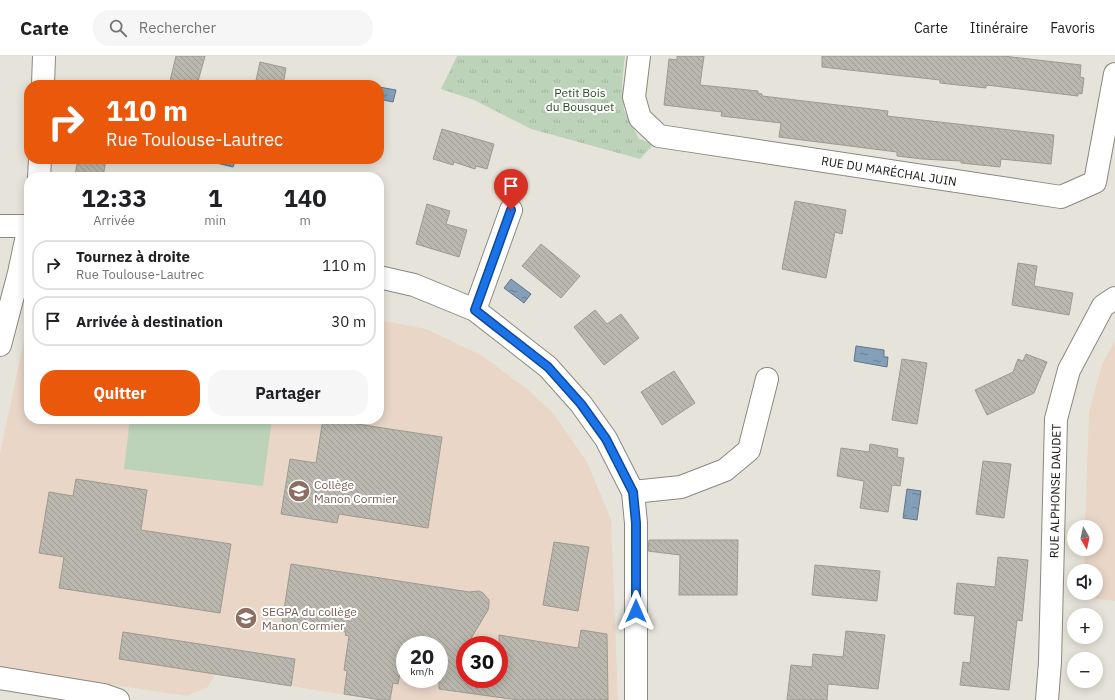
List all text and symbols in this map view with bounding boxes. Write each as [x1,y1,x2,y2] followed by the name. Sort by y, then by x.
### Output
[93,10,373,46] search box
[20,16,69,40] text: Carte
[107,17,129,39] icon: search
[139,18,216,37] text: Rechercher
[914,19,948,37] text: Carte
[970,19,1028,37] text: Itinéraire
[1050,19,1095,37] text: Favoris
[546,85,614,114] park label: Petit Bois du Bousquet
[106,92,188,129] text: 110 m
[40,96,92,148] icon: right
[106,128,283,151] text: Rue Toulouse-Lautrec
[820,153,958,189] street label: RUE DU MARÉCHAL JUIN
[494,169,528,210] pin
[500,175,522,197] icon: arrive
[81,182,147,214] text: 12:33
[208,182,222,214] text: 1
[283,182,327,214] text: 140
[93,212,135,229] text: Arrivée
[204,212,226,229] text: min
[299,212,311,229] text: m
[76,247,190,266] text: Tournez à droite
[42,254,64,276] icon: right
[322,256,366,275] text: 110 m
[76,266,204,283] text: Rue Toulouse-Lautrec
[42,310,64,332] icon: arrive
[76,312,223,331] text: Arrivée à destination
[331,312,366,331] text: 30 m
[40,370,200,416] button: Quitter
[208,370,368,416] button: Partager
[1046,424,1064,558] street label: RUE ALPHONSE DAUDET
[314,477,397,506] place label: Collège Manon Cormier
[286,478,312,504] school or university icon: Collège Manon Cormier
[1067,520,1103,556] north arrow
[1067,520,1103,688] map controls
[1067,564,1103,600] button: sound
[615,590,657,632] position arrow
[262,604,357,633] place label: SEGPA du collège Manon Cormier
[233,605,259,631] school or university icon: SEGPA du collège Manon Cormier
[1067,608,1103,644] button: +
[456,636,508,688] speed limit sign: 30
[410,643,434,670] text: 20
[1067,652,1103,688] button: −
[410,665,434,678] text: km/h

